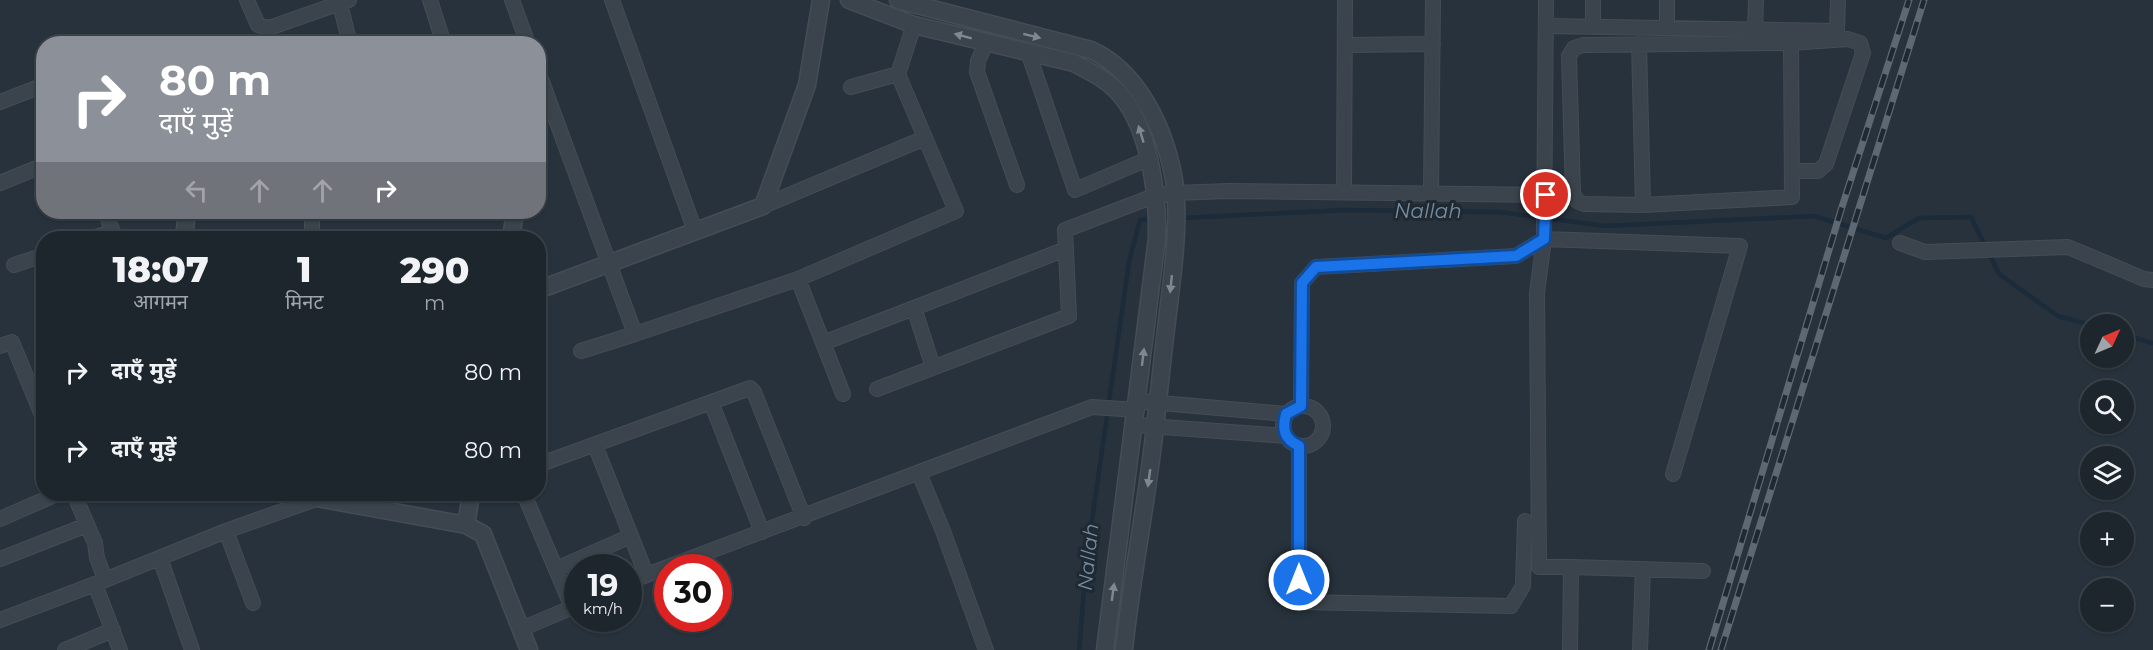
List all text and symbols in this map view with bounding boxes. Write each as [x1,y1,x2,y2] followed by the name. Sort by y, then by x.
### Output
[954,31,972,41] one-way arrow
[1023,32,1041,42] one-way arrow
[159,54,271,106] text: 80 m
[60,60,138,138] icon: right
[159,106,233,139] text: दाएँ मुड़ें
[1136,125,1146,143] one-way arrow
[1520,169,1571,220] pin
[180,174,213,207] icon: left
[243,174,276,207] icon: ahead
[306,174,339,207] icon: ahead
[369,174,402,207] icon: right
[1529,178,1562,211] icon: arrive
[1394,199,1462,223] water label: Nallah
[112,247,209,291] text: 18:07
[297,247,312,291] text: 1
[400,248,470,292] text: 290
[1166,275,1176,294] one-way arrow
[133,290,188,314] text: आगमन
[285,290,323,314] text: मिनट
[424,291,445,315] text: m
[2080,314,2134,368] north arrow
[2080,314,2134,632] map controls
[1138,347,1148,366] one-way arrow
[60,356,93,389] icon: right
[111,357,176,384] text: दाएँ मुड़ें
[464,359,522,386] text: 80 m
[2080,380,2134,434] button: search
[60,434,93,467] icon: right
[111,435,176,462] text: दाएँ मुड़ें
[464,437,522,464] text: 80 m
[2080,446,2134,500] button: layers
[1144,469,1153,488] one-way arrow
[2080,512,2134,566] button: +
[1073,522,1103,592] water label: Nallah
[1267,548,1331,612] position arrow
[654,554,732,632] speed limit sign: 30
[588,567,618,604] text: 19
[2080,578,2134,632] button: −
[1108,582,1118,601] one-way arrow
[583,599,623,618] text: km/h

